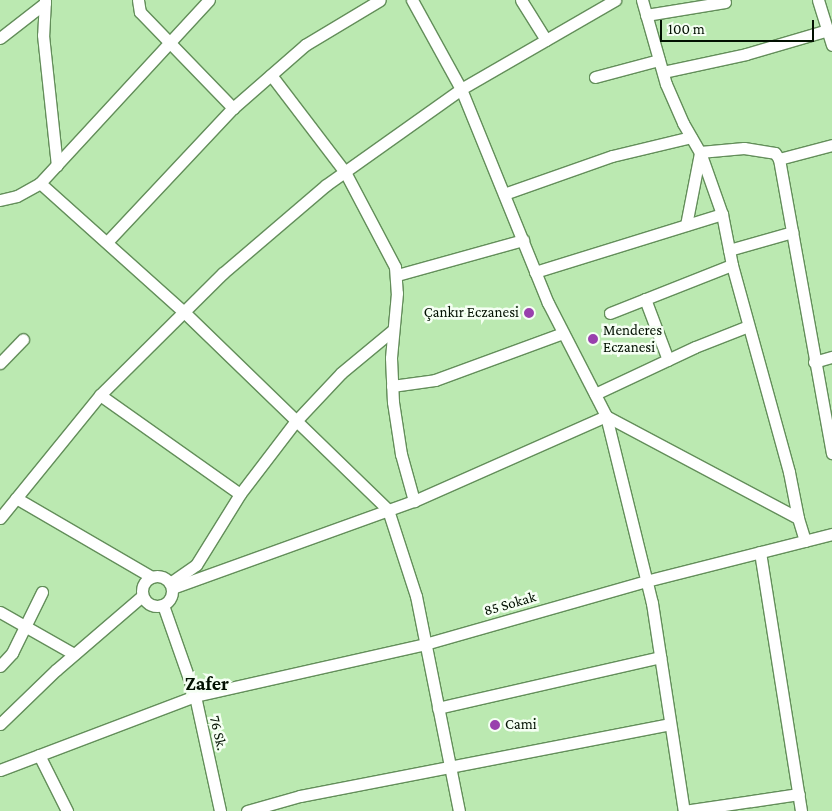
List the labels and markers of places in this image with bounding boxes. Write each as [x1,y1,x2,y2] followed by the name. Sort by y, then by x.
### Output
[424,304,519,322] place label: Çankır Eczanesi
[523,307,535,319] marker: Çankır Eczanesi
[603,321,662,356] place label: Menderes Eczanesi
[587,333,599,345] marker: Menderes Eczanesi
[505,716,537,734] place label: Cami
[489,719,501,731] marker: Cami

